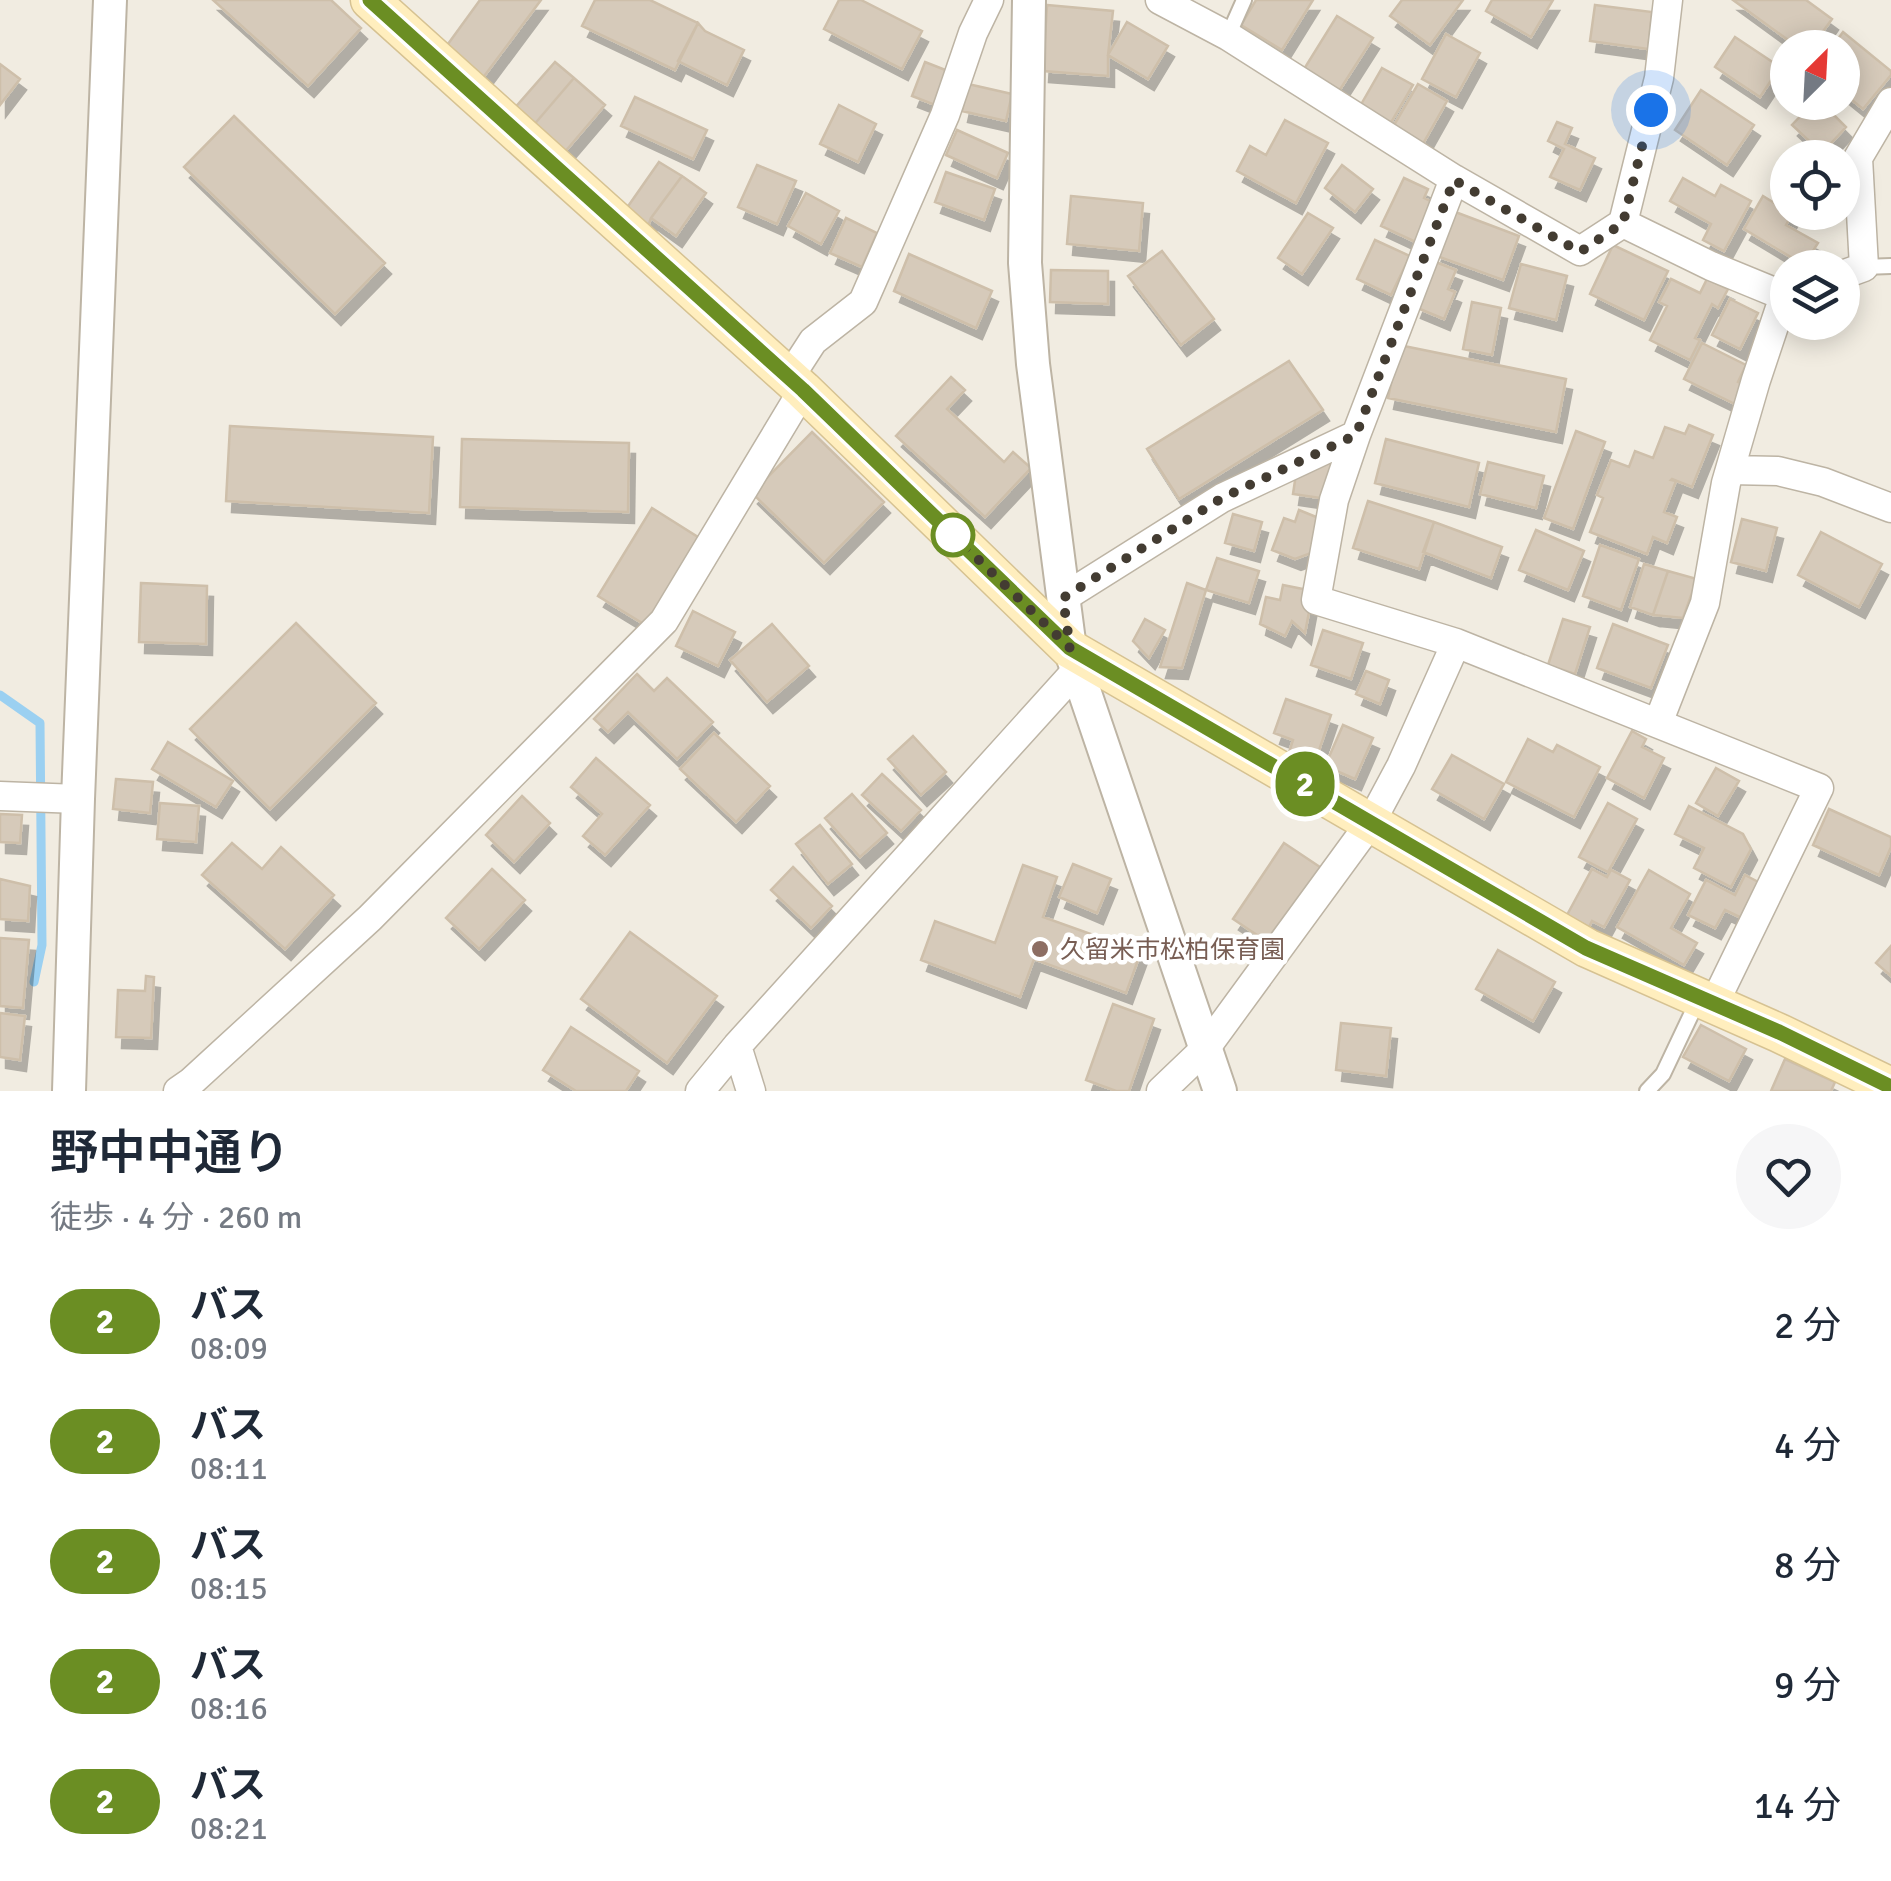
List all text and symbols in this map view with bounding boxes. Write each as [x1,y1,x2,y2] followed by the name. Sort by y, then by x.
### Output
[1770,30,1860,120] north arrow
[1770,30,1860,340] map controls
[1626,85,1676,135] your location
[1770,140,1860,230] button: locate
[1770,250,1860,340] button: layers
[932,514,974,556] unlabelled marker
[1272,752,1338,816] line badge: 2
[1296,763,1314,806] text: 2
[1060,934,1285,965] place label: 久留米市松柏保育園
[1029,938,1051,960] marker: 久留米市松柏保育園
[50,1124,290,1183] text: 野中中通り
[1736,1124,1841,1229] button: heart
[50,1198,302,1237] text: 徒歩 · 4 分 · 260 m
[190,1282,266,1329] text: バス
[96,1300,114,1343] text: 2
[1774,1302,1841,1349] text: 2 分
[190,1329,268,1368] text: 08:09
[190,1402,266,1449] text: バス
[96,1420,114,1463] text: 2
[1774,1422,1841,1469] text: 4 分
[190,1449,268,1488] text: 08:11
[190,1522,266,1569] text: バス
[96,1540,114,1583] text: 2
[1774,1542,1841,1589] text: 8 分
[190,1569,268,1608] text: 08:15
[190,1642,266,1689] text: バス
[96,1660,114,1703] text: 2
[1774,1662,1841,1709] text: 9 分
[190,1689,268,1728] text: 08:16
[190,1762,266,1809] text: バス
[96,1780,114,1823] text: 2
[1754,1782,1841,1829] text: 14 分
[190,1809,268,1848] text: 08:21

